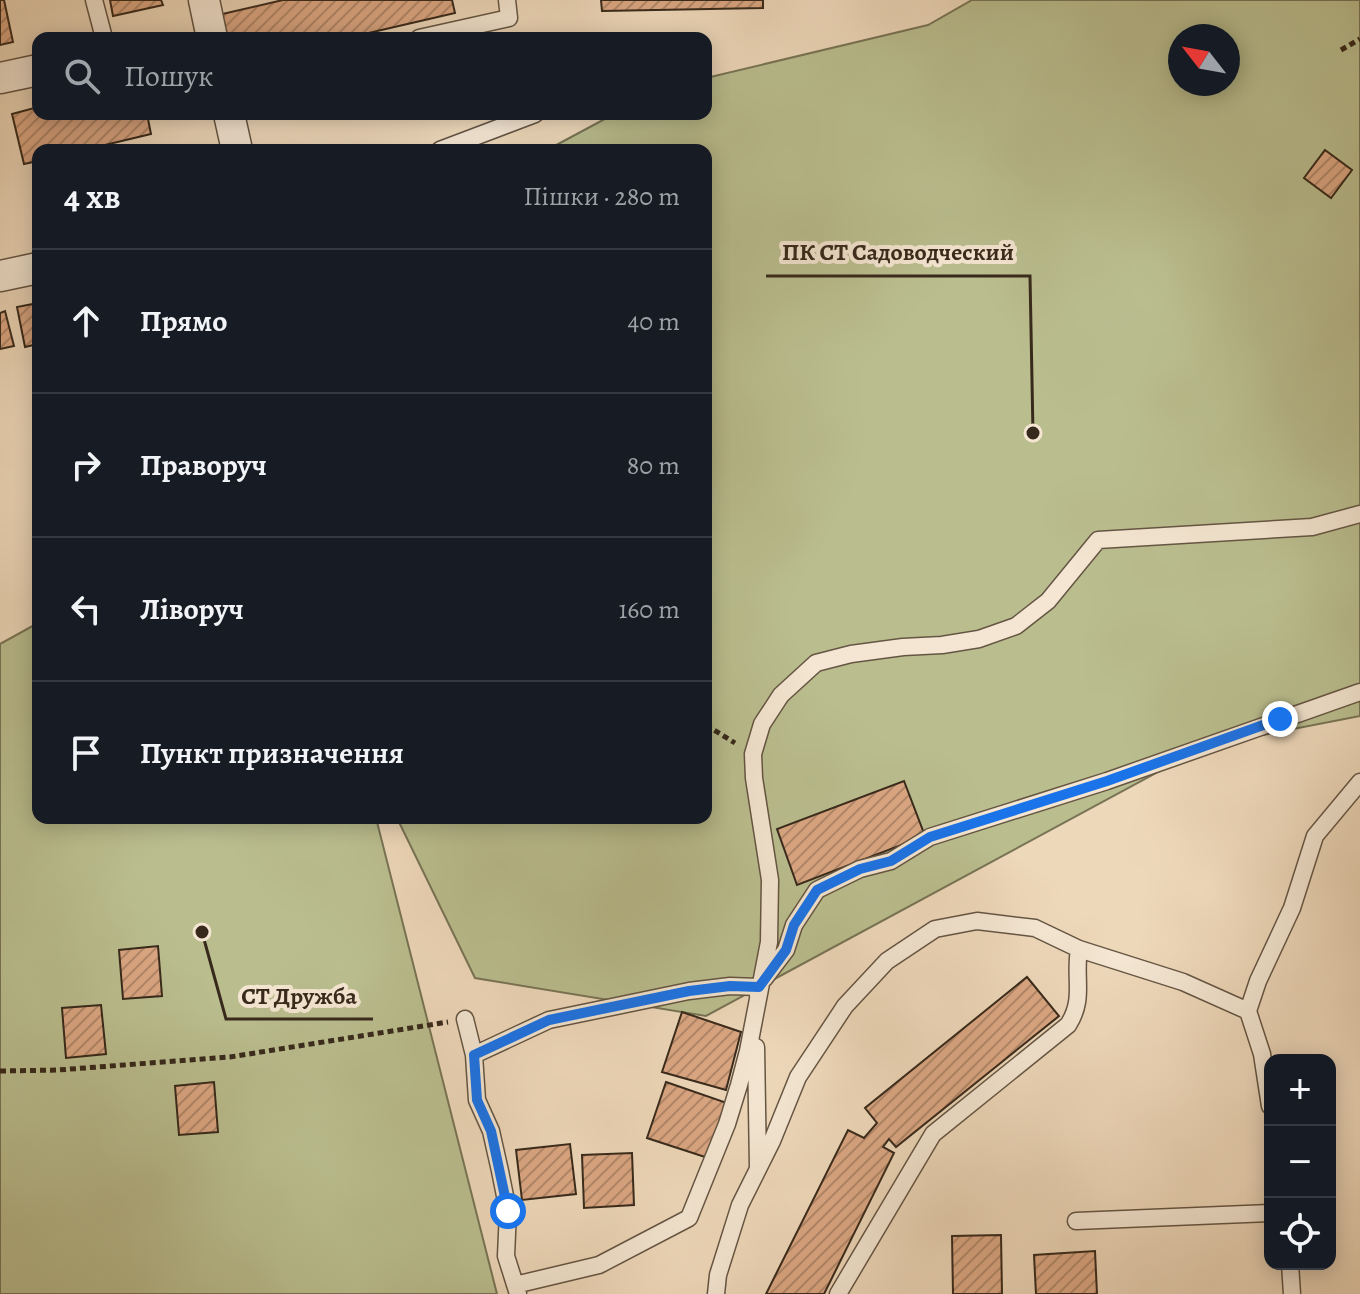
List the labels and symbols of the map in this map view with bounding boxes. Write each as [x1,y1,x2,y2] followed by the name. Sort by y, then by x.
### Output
[1168,24,1240,96] north arrow
[766,228,1030,276] callout: ПК СТ Садоводческий
[782,236,1014,268] text: ПК СТ Садоводческий
[1262,701,1298,737] route end
[226,971,373,1019] callout: СТ Дружба
[241,980,357,1012] text: СТ Дружба
[490,1193,526,1229] route start

